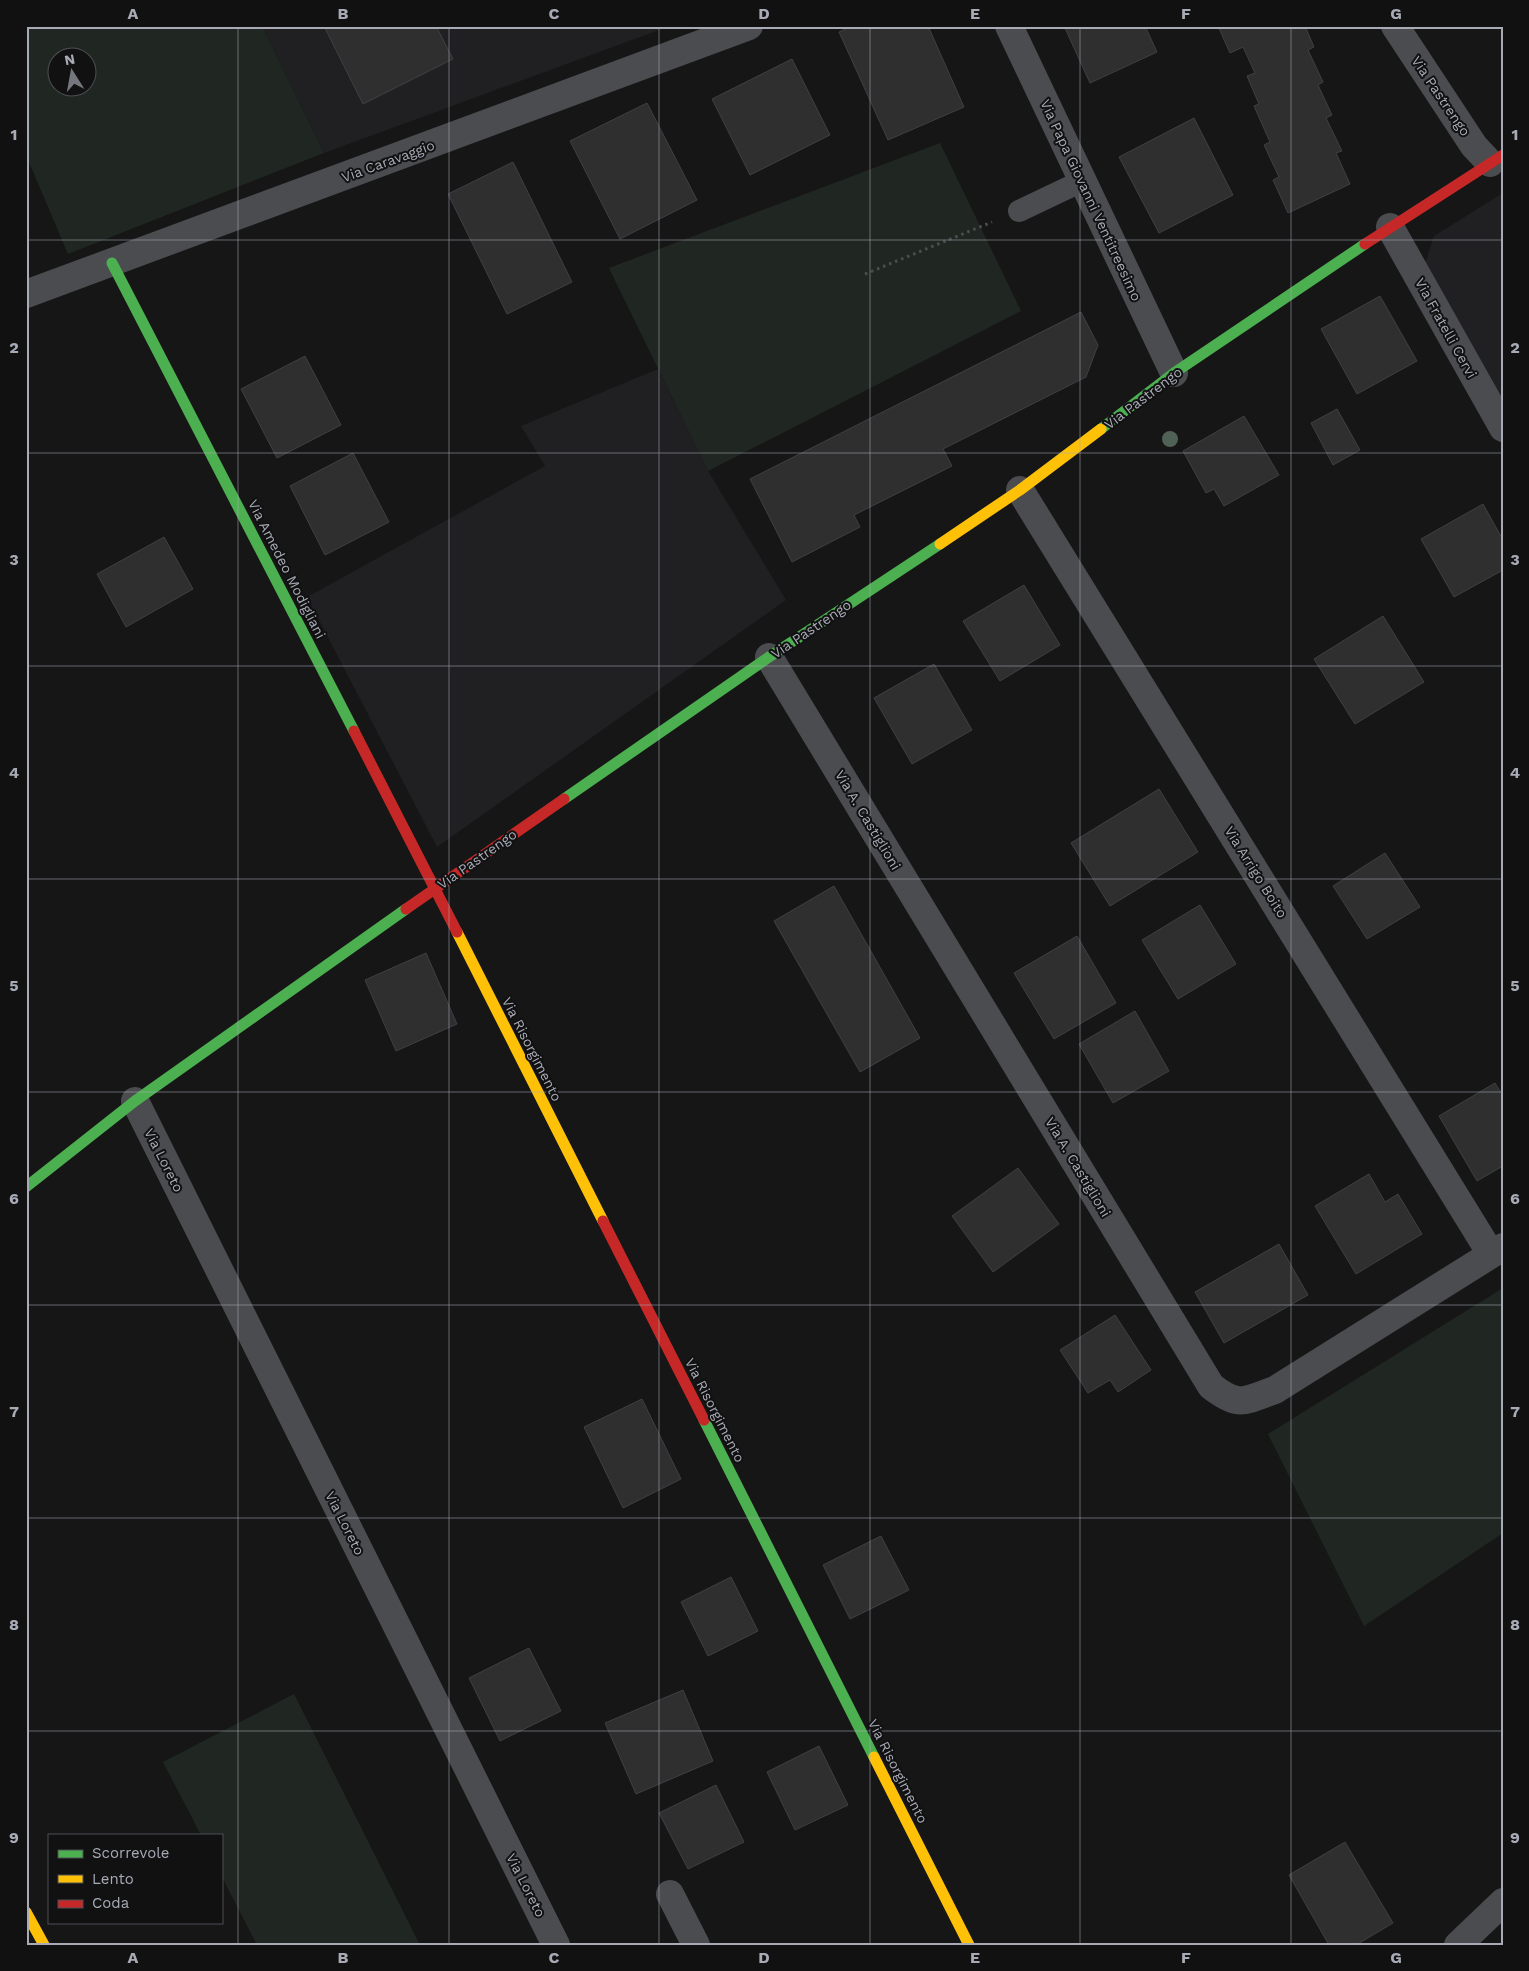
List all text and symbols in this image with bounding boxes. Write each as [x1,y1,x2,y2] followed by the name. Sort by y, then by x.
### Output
[128,4,139,23] text: A
[338,4,349,23] text: B
[549,4,560,23] text: C
[758,4,770,23] text: D
[970,4,980,23] text: E
[1181,4,1191,23] text: F
[1390,4,1402,23] text: G
[48,48,98,98] north arrow
[63,50,76,68] text: N
[1408,53,1474,139] street label: Via Pastrengo
[1037,97,1145,303] street label: Via Papa Giovanni Ventitreesimo
[11,125,17,144] text: 1
[1512,125,1518,144] text: 1
[339,137,437,185] street label: Via Caravaggio
[1412,275,1480,381] street label: Via Fratelli Cervi
[9,338,19,357] text: 2
[1510,338,1520,357] text: 2
[1101,364,1185,432] street label: Via Pastrengo
[245,497,329,641] street label: Via Amedeo Modigliani
[9,550,19,569] text: 3
[1510,550,1520,569] text: 3
[768,596,854,662] street label: Via Pastrengo
[9,763,19,782] text: 4
[1510,763,1520,782] text: 4
[832,767,904,873] street label: Via A. Castiglioni
[1221,823,1291,921] street label: Via Arrigo Boito
[434,826,520,892] street label: Via Pastrengo
[9,976,19,995] text: 5
[1510,976,1520,995] text: 5
[499,994,565,1104] street label: Via Risorgimento
[1042,1114,1114,1220] street label: Via A. Castiglioni
[141,1125,187,1195] street label: Via Loreto
[9,1189,19,1208] text: 6
[1510,1189,1520,1208] text: 6
[682,1355,748,1465] street label: Via Risorgimento
[9,1402,19,1421] text: 7
[1510,1402,1520,1421] text: 7
[322,1488,368,1558] street label: Via Loreto
[9,1615,19,1634] text: 8
[1510,1615,1520,1634] text: 8
[865,1716,931,1826] street label: Via Risorgimento
[9,1828,19,1847] text: 9
[1510,1828,1520,1847] text: 9
[48,1834,222,1924] legend
[92,1844,170,1862] text: Scorrevole
[503,1850,549,1920] street label: Via Loreto
[92,1870,134,1888] text: Lento
[92,1894,130,1912] text: Coda
[128,1948,139,1967] text: A
[338,1948,349,1967] text: B
[549,1948,560,1967] text: C
[758,1948,770,1967] text: D
[970,1948,980,1967] text: E
[1181,1948,1191,1967] text: F
[1390,1948,1402,1967] text: G

